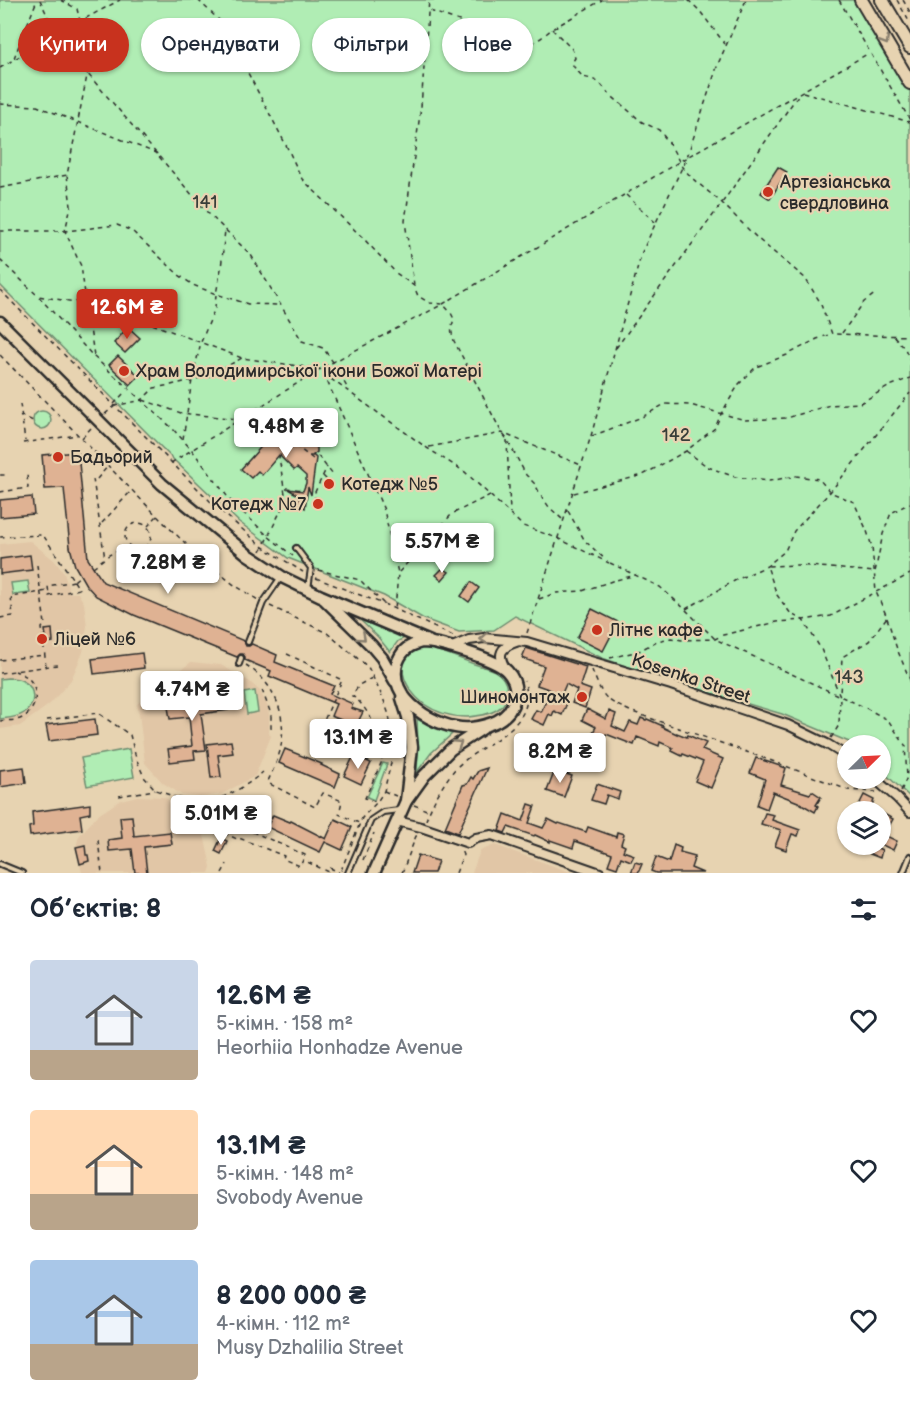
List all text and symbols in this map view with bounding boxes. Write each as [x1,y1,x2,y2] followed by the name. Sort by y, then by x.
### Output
[18,18,129,72] chip: Купити
[141,18,300,72] chip: Орендувати
[312,18,430,72] chip: Фільтри
[442,18,533,72] chip: Нове
[878,35,890,45] one-way arrow
[779,172,891,214] place label: Артезіанська свердловина
[761,185,775,199] marker: Артезіанська свердловина
[193,192,217,213] park label: 141
[72,289,182,340] pin: 12.6M ₴
[91,296,163,320] text: 12.6M ₴
[136,361,482,382] place label: Храм Володимирської ікони Божої Матері
[117,364,131,378] marker: Храм Володимирської ікони Божої Матері
[231,408,341,459] pin: 9.48M ₴
[248,415,324,439] text: 9.48M ₴
[662,425,691,446] park label: 142
[70,447,153,468] place label: Бадьорий
[51,450,65,464] marker: Бадьорий
[341,474,438,495] place label: Котедж №5
[322,477,336,491] marker: Котедж №5
[210,494,306,515] place label: Котедж №7
[311,497,325,511] marker: Котедж №7
[387,523,497,574] pin: 5.57M ₴
[405,530,479,554] text: 5.57M ₴
[113,544,223,595] pin: 7.28M ₴
[130,551,206,575] text: 7.28M ₴
[608,620,703,641] place label: Літнє кафе
[590,623,604,637] marker: Літнє кафе
[53,629,136,650] place label: Ліцей №6
[356,630,366,641] one-way arrow
[35,632,49,646] marker: Ліцей №6
[480,632,489,645] one-way arrow
[629,649,754,708] street label: Kosenka Street
[834,667,864,688] park label: 143
[137,671,247,722] pin: 4.74M ₴
[155,678,229,702] text: 4.74M ₴
[460,687,570,708] place label: Шиномонтаж
[575,690,589,704] marker: Шиномонтаж
[303,719,413,770] pin: 13.1M ₴
[324,726,392,750] text: 13.1M ₴
[511,733,609,784] pin: 8.2M ₴
[837,735,891,789] north arrow
[837,735,891,855] map controls
[451,740,462,751] one-way arrow
[528,740,592,764] text: 8.2M ₴
[166,795,276,846] pin: 5.01M ₴
[837,801,891,855] button: layers
[185,802,257,826] text: 5.01M ₴
[847,893,880,926] icon: filters
[30,894,161,925] text: Об’єктів: 8
[216,981,311,1012] text: 12.6M ₴
[78,984,150,1056] icon: home
[847,1004,880,1037] icon: heart
[216,1012,353,1036] text: 5-кімн. · 158 m²
[216,1036,463,1060] text: Heorhiia Honhadze Avenue
[216,1131,306,1162] text: 13.1M ₴
[78,1134,150,1206] icon: home
[847,1154,880,1187] icon: heart
[216,1162,354,1186] text: 5-кімн. · 148 m²
[216,1186,363,1210] text: Svobody Avenue
[216,1281,366,1312] text: 8 200 000 ₴
[78,1284,150,1356] icon: home
[847,1304,880,1337] icon: heart
[216,1312,350,1336] text: 4-кімн. · 112 m²
[216,1336,403,1360] text: Musy Dzhalilia Street

